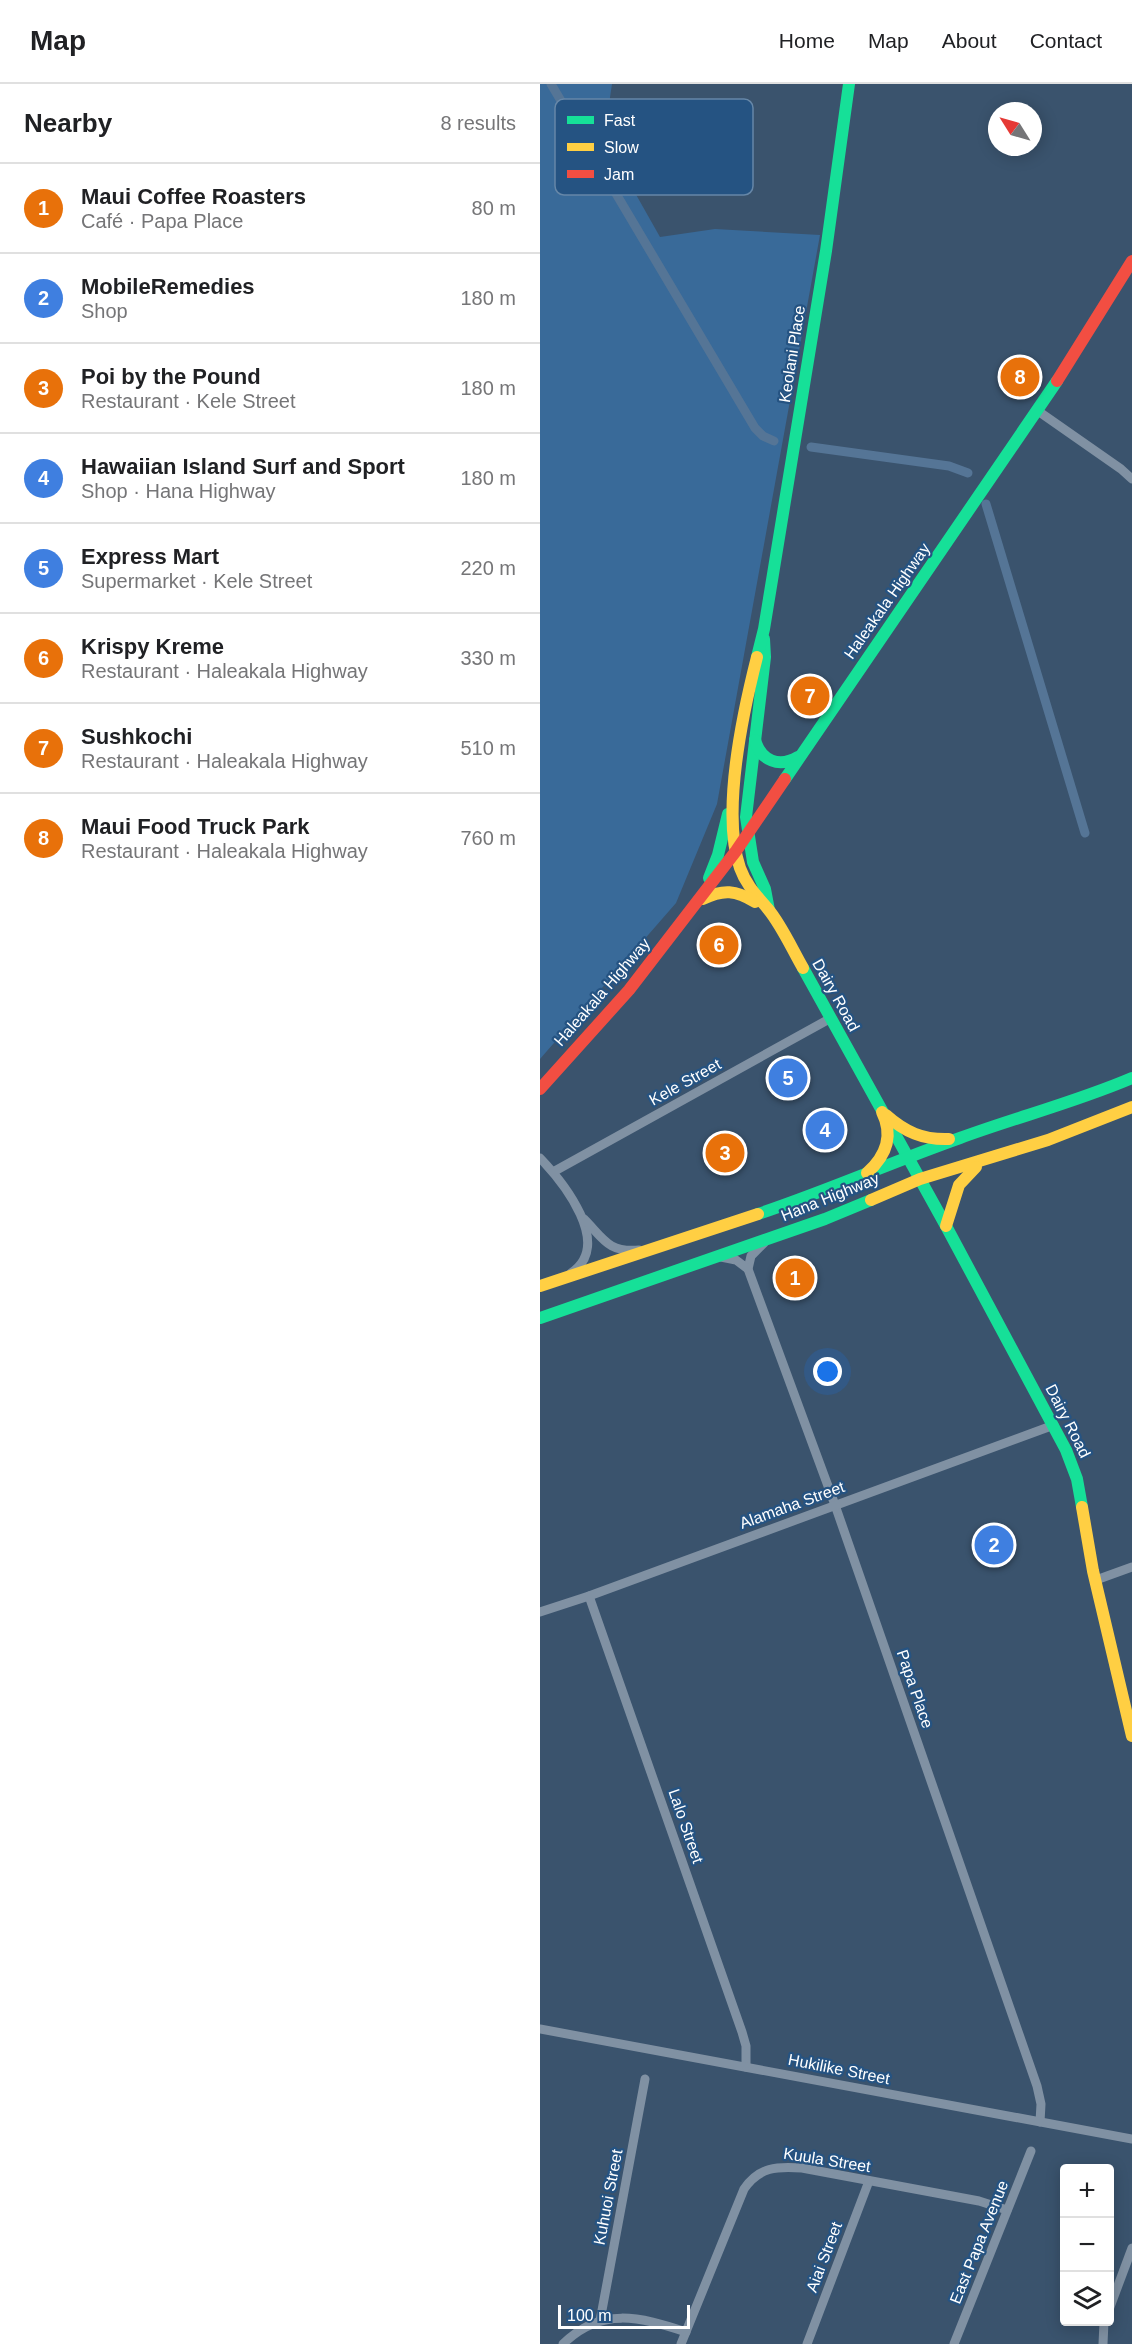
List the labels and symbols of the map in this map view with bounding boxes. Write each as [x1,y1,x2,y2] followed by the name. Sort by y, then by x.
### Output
[555,99,753,195] legend
[988,102,1042,156] north arrow
[604,112,636,129] text: Fast
[604,139,639,156] text: Slow
[604,166,634,183] text: Jam
[776,304,808,404] street label: Keolani Place
[1000,354,1040,400] pin: 8
[841,540,933,662] street label: Haleakala Highway
[790,674,830,718] pin: 7
[700,922,738,968] pin: 6
[551,935,653,1049] street label: Haleakala Highway
[809,956,863,1034] street label: Dairy Road
[646,1055,724,1109] street label: Kele Street
[768,1056,808,1100] pin: 5
[806,1108,844,1152] pin: 4
[706,1130,744,1176] pin: 3
[779,1170,881,1224] street label: Hana Highway
[776,1256,814,1300] pin: 1
[813,1357,842,1386] your location
[1042,1381,1094,1461] street label: Dairy Road
[737,1478,847,1532] street label: Alamaha Street
[974,1522,1014,1568] pin: 2
[894,1648,936,1731] street label: Papa Place
[665,1787,707,1866] street label: Lalo Street
[787,2051,892,2087] street label: Hukilike Street
[782,2145,872,2175] street label: Kuula Street
[590,2147,626,2246] street label: Kuhuoi Street
[947,2178,1012,2306] street label: East Papa Avenue
[803,2219,845,2295] street label: Aiai Street
[558,2302,690,2330] scale bar

